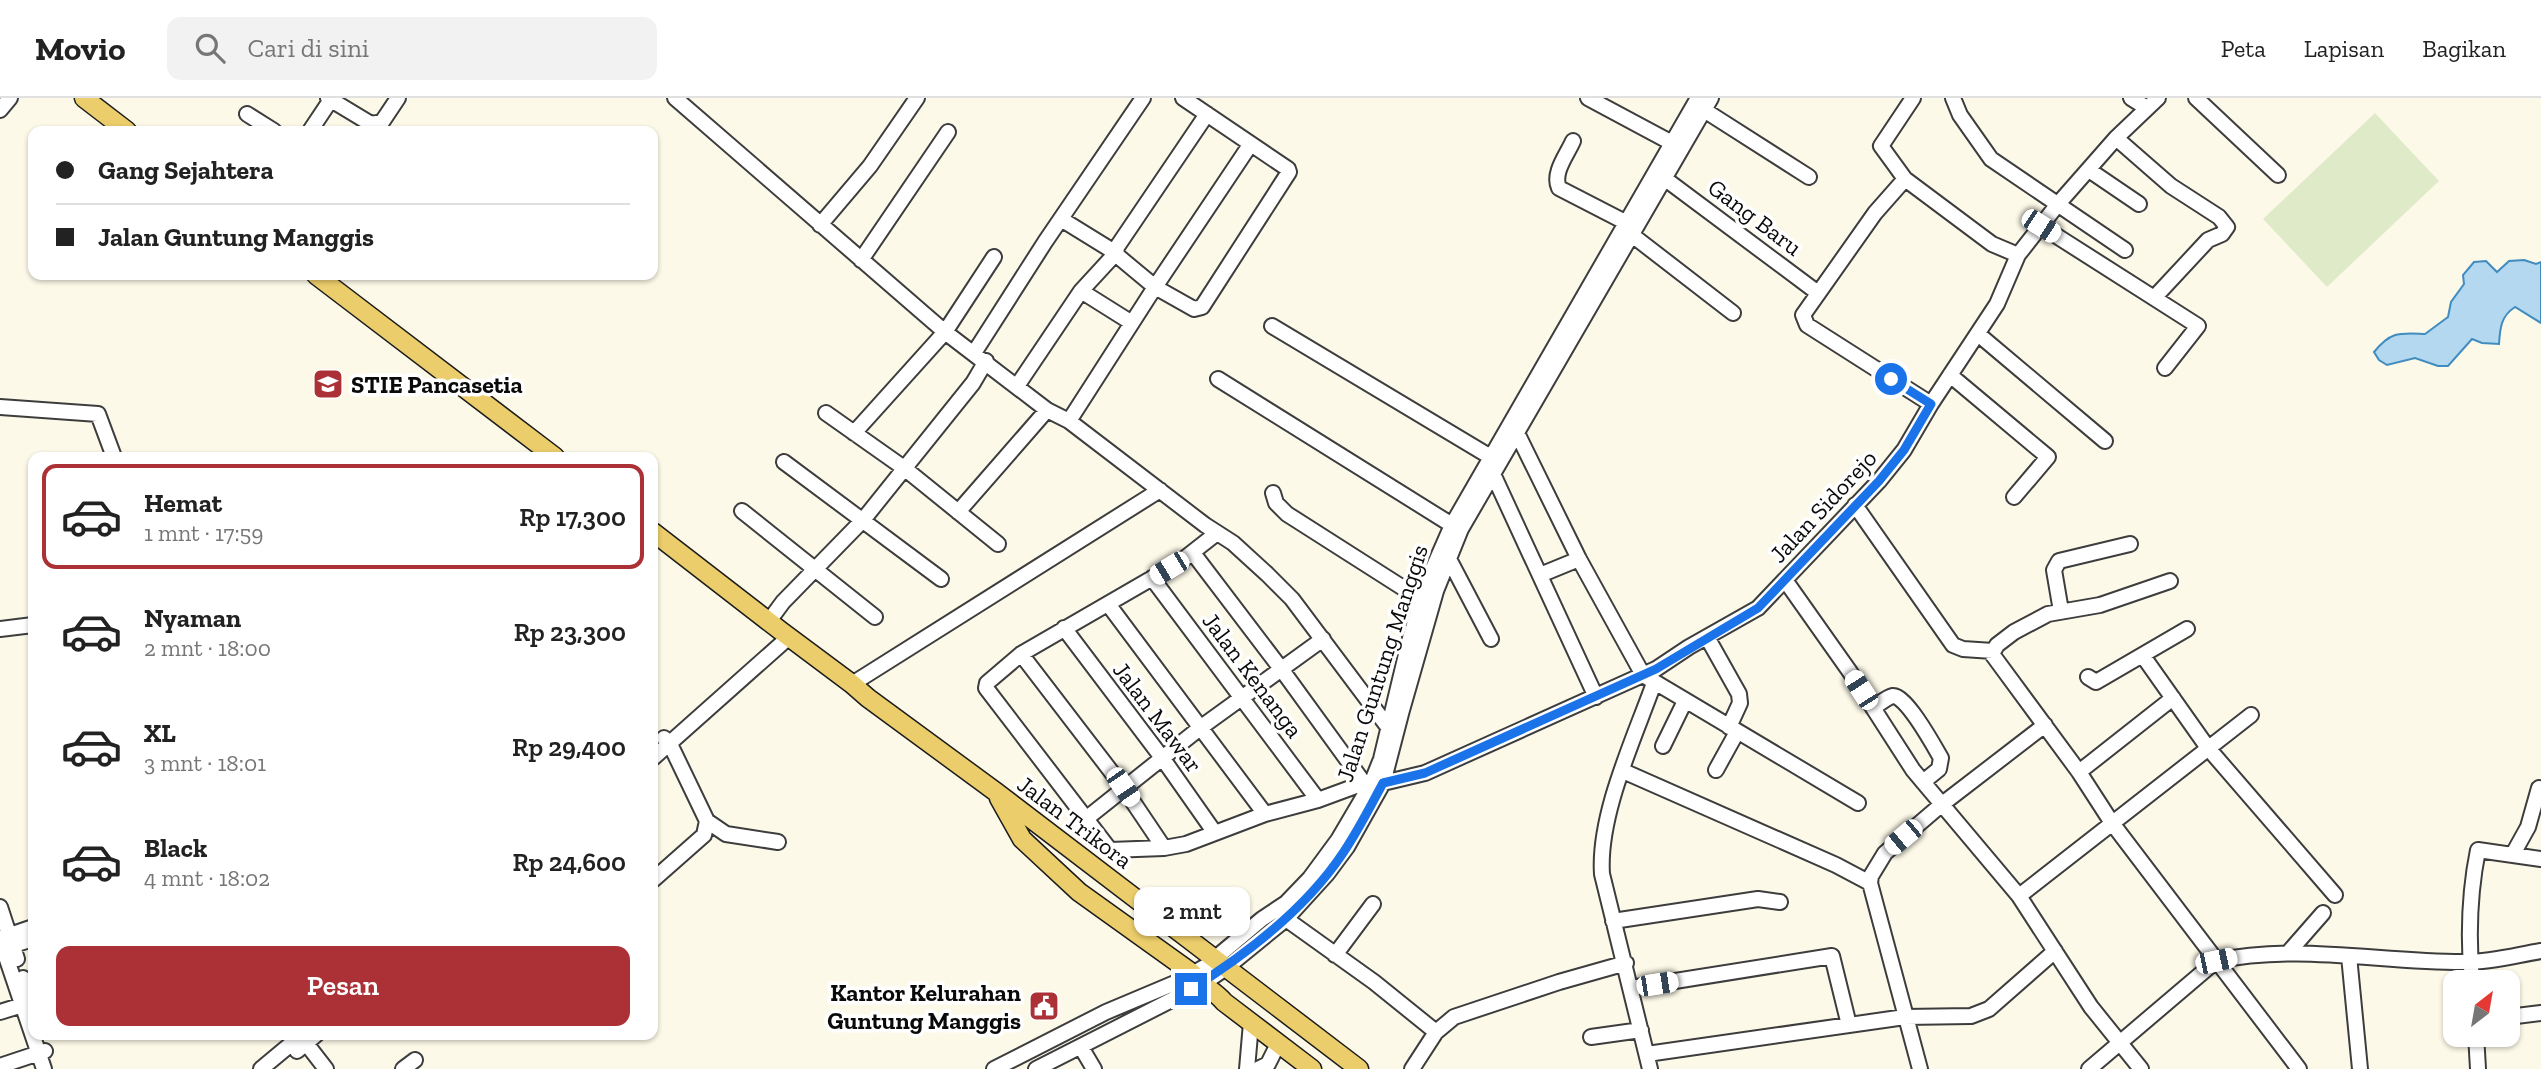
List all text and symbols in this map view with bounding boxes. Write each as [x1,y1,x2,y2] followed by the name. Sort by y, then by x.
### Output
[167,17,657,80] search box
[35,29,125,68] text: Movio
[191,29,229,67] icon: search
[247,32,369,64] text: Cari di sini
[2221,34,2266,63] text: Peta
[2304,34,2384,63] text: Lapisan
[2422,34,2506,63] text: Bagikan
[98,154,274,186] text: Gang Sejahtera
[1702,172,1808,262] street label: Gang Baru
[2018,206,2065,246] car
[98,221,374,253] text: Jalan Guntung Manggis
[1875,363,1907,395] route start
[311,367,345,401] school or university icon: STIE Pancasetia
[351,370,523,399] place label: STIE Pancasetia
[1763,444,1883,568] street label: Jalan Sidorejo
[60,485,123,548] icon: car
[144,487,222,519] text: Hemat
[519,501,626,533] text: Rp 17,300
[144,519,264,547] text: 1 mnt · 17:59
[1330,541,1434,785] street label: Jalan Guntung Manggis
[1146,548,1193,588] car
[60,600,123,663] icon: car
[144,602,241,634] text: Nyaman
[1197,607,1310,744] street label: Jalan Kenanga
[514,616,626,648] text: Rp 23,300
[144,634,271,662] text: 2 mnt · 18:00
[1107,656,1209,778] street label: Jalan Mawar
[1841,667,1882,713] car
[60,715,123,778] icon: car
[144,717,176,749] text: XL
[512,731,626,763] text: Rp 29,400
[144,749,266,777] text: 3 mnt · 18:01
[1103,764,1144,810] car
[1012,769,1138,875] street label: Jalan Trikora
[1881,815,1926,859] car
[60,830,123,893] icon: car
[144,832,207,864] text: Black
[512,846,626,878] text: Rp 24,600
[144,864,270,892] text: 4 mnt · 18:02
[1133,888,1249,936] callout: 2 mnt
[1162,897,1222,925] text: 2 mnt
[56,946,630,1026] button: Pesan
[2194,946,2239,976] car
[1635,970,1680,998] car
[2443,970,2520,1046] north arrow
[2443,970,2520,1047] map controls
[1175,973,1207,1005] route end
[827,978,1021,1035] place label: Kantor Kelurahan Guntung Manggis
[1027,989,1061,1023] public building icon: Kantor Kelurahan Guntung Manggis

